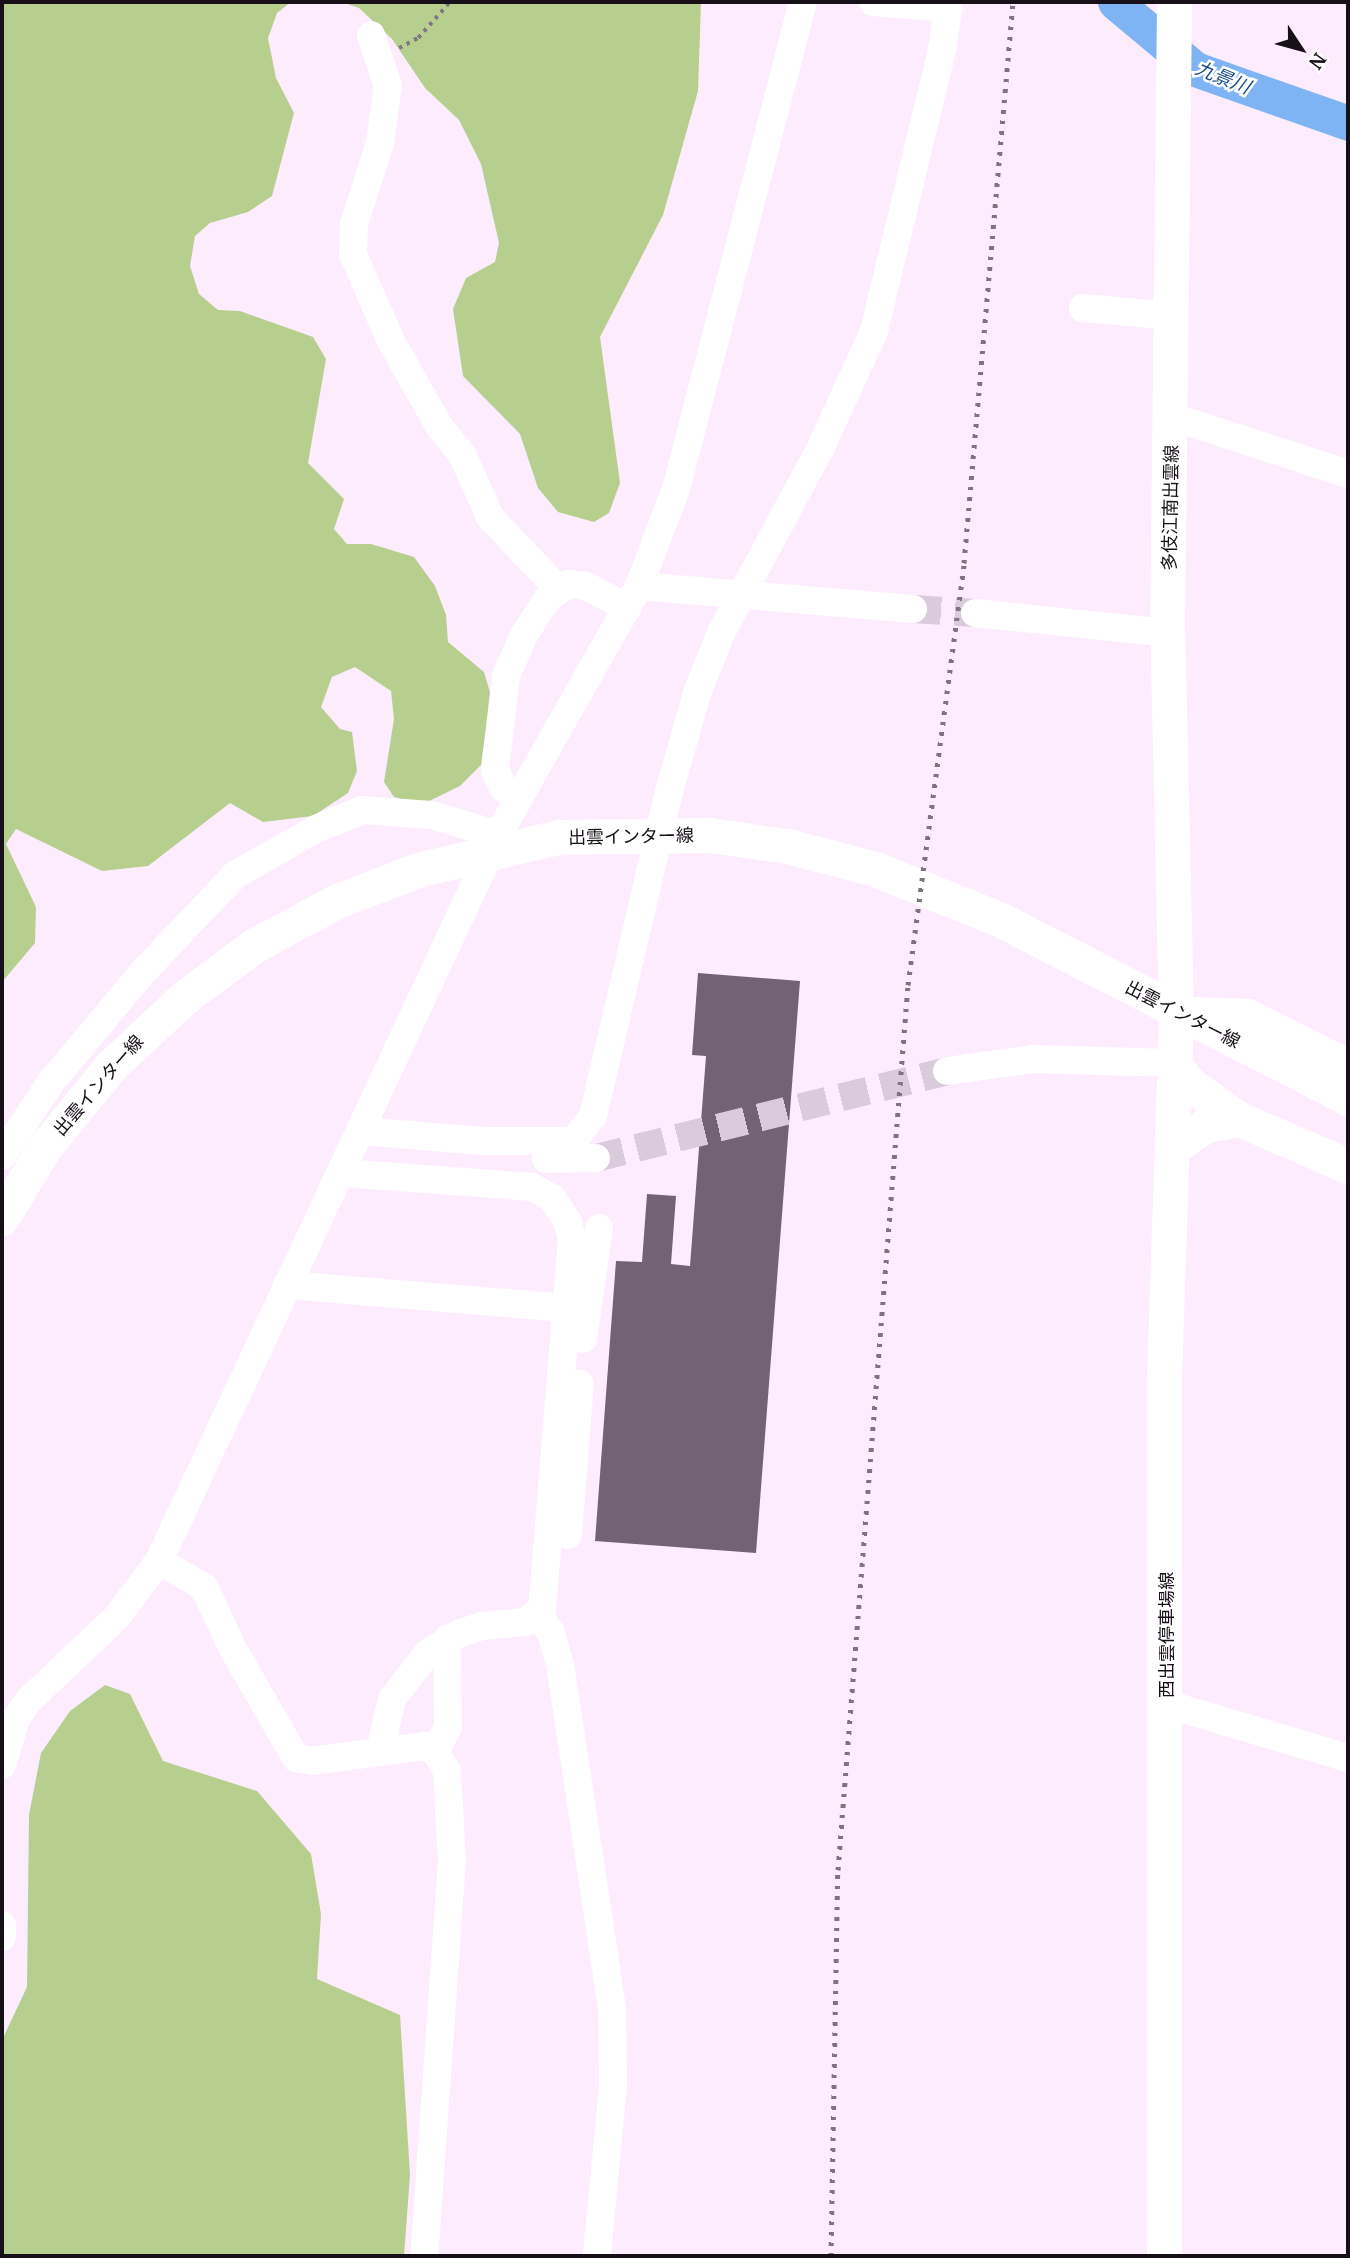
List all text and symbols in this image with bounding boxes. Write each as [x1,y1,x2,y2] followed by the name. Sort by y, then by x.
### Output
[1266,14,1336,84] north arrow
[1304,48,1333,75] text: N
[1192,56,1254,98] water label: 九景川
[1158,445,1182,571] street label: 多伎江南出雲線
[568,824,694,848] street label: 出雲インター線
[1122,976,1244,1052] street label: 出雲インター線
[49,1030,147,1140] street label: 出雲インター線
[1155,1572,1177,1698] street label: 西出雲停車場線

